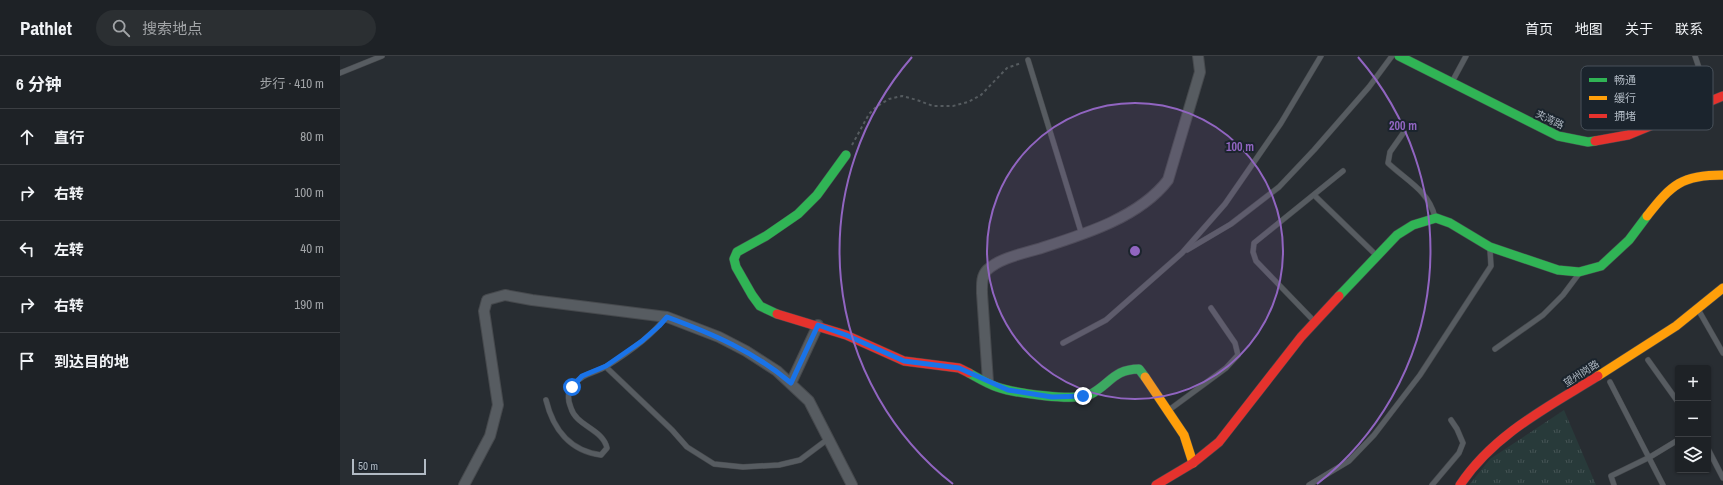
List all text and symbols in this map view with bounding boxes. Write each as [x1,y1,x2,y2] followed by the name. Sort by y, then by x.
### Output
[96,10,376,46] search box
[20,15,72,41] text: Pathlet
[110,17,132,39] icon: search
[142,18,202,39] text: 搜索地点
[1525,20,1553,38] text: 首页
[1575,20,1603,38] text: 地图
[1625,20,1653,38] text: 关于
[1675,20,1703,38] text: 联系
[1581,66,1713,130] legend
[16,72,62,95] text: 6 分钟
[1614,73,1636,87] text: 畅通
[259,75,324,92] text: 步行 · 410 m
[1614,91,1636,105] text: 缓行
[1533,107,1566,132] street label: 夹湾路
[1614,109,1636,123] text: 拥堵
[1389,118,1417,134] text: 200 m
[16,126,38,148] icon: ahead
[54,127,84,148] text: 直行
[300,128,324,145] text: 80 m
[1226,139,1254,155] text: 100 m
[16,182,38,204] icon: right
[54,183,84,204] text: 右转
[294,184,324,201] text: 100 m
[16,238,38,260] icon: left
[54,239,84,260] text: 左转
[300,240,324,257] text: 40 m
[1128,244,1142,258] centre of rings
[16,294,38,316] icon: right
[54,295,84,316] text: 右转
[294,296,324,313] text: 190 m
[16,350,38,372] icon: arrive
[54,351,129,372] text: 到达目的地
[1561,357,1602,390] street label: 望州岗路
[1675,365,1711,473] map controls
[1675,365,1711,401] button: +
[563,378,581,396] route start
[1074,387,1092,405] route end
[1675,401,1711,437] button: −
[1675,437,1711,473] button: layers
[352,457,426,476] scale bar
[358,459,378,473] text: 50 m

